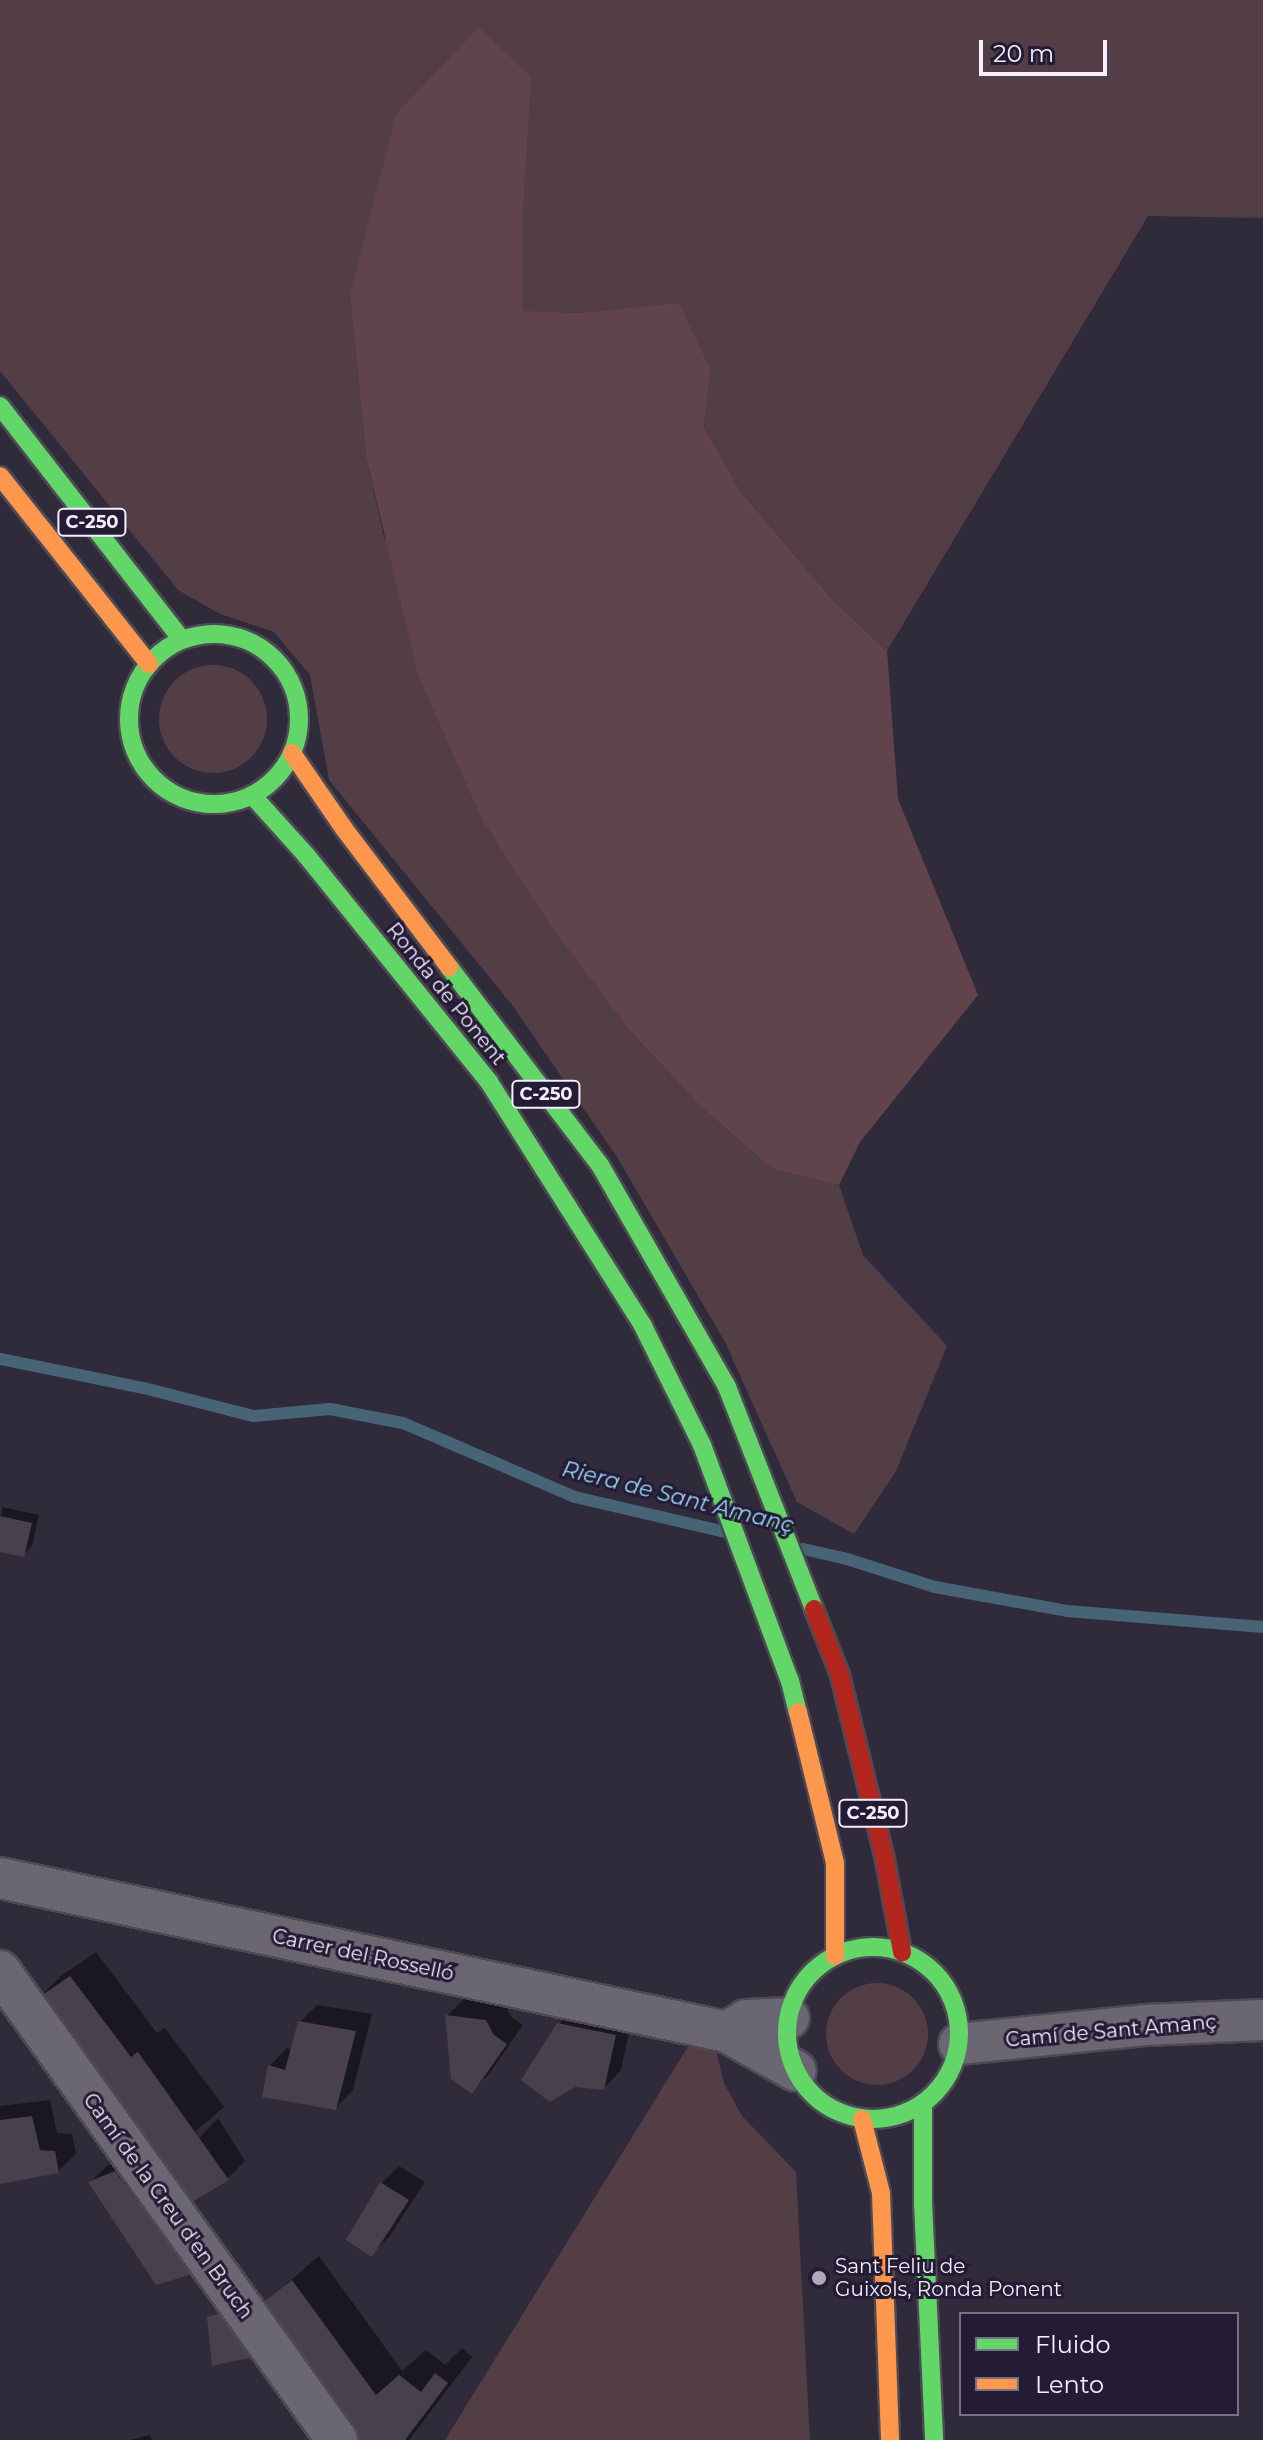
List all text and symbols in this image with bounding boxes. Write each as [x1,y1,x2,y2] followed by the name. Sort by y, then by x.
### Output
[983,24,1111,74] scale bar
[993,39,1054,68] text: 20 m
[56,508,128,536] road number: C-250
[381,918,511,1070] street label: Ronda de Ponent
[510,1080,582,1108] road number: C-250
[560,1455,796,1539] water label: Riera de Sant Amanç
[837,1799,909,1827] road number: C-250
[270,1924,456,1986] street label: Carrer del Rosselló
[1005,2010,1217,2052] street label: Camí de Sant Amanç
[78,2089,258,2323] street label: Camí de la Creu d'en Bruch
[835,2254,1062,2301] place label: Sant Feliu de Guixols, Ronda Ponent
[810,2269,828,2287] marker: Sant Feliu de Guixols, Ronda Ponent
[959,2312,1239,2416] legend
[1035,2330,1111,2359] text: Fluido
[1035,2370,1104,2399] text: Lento

